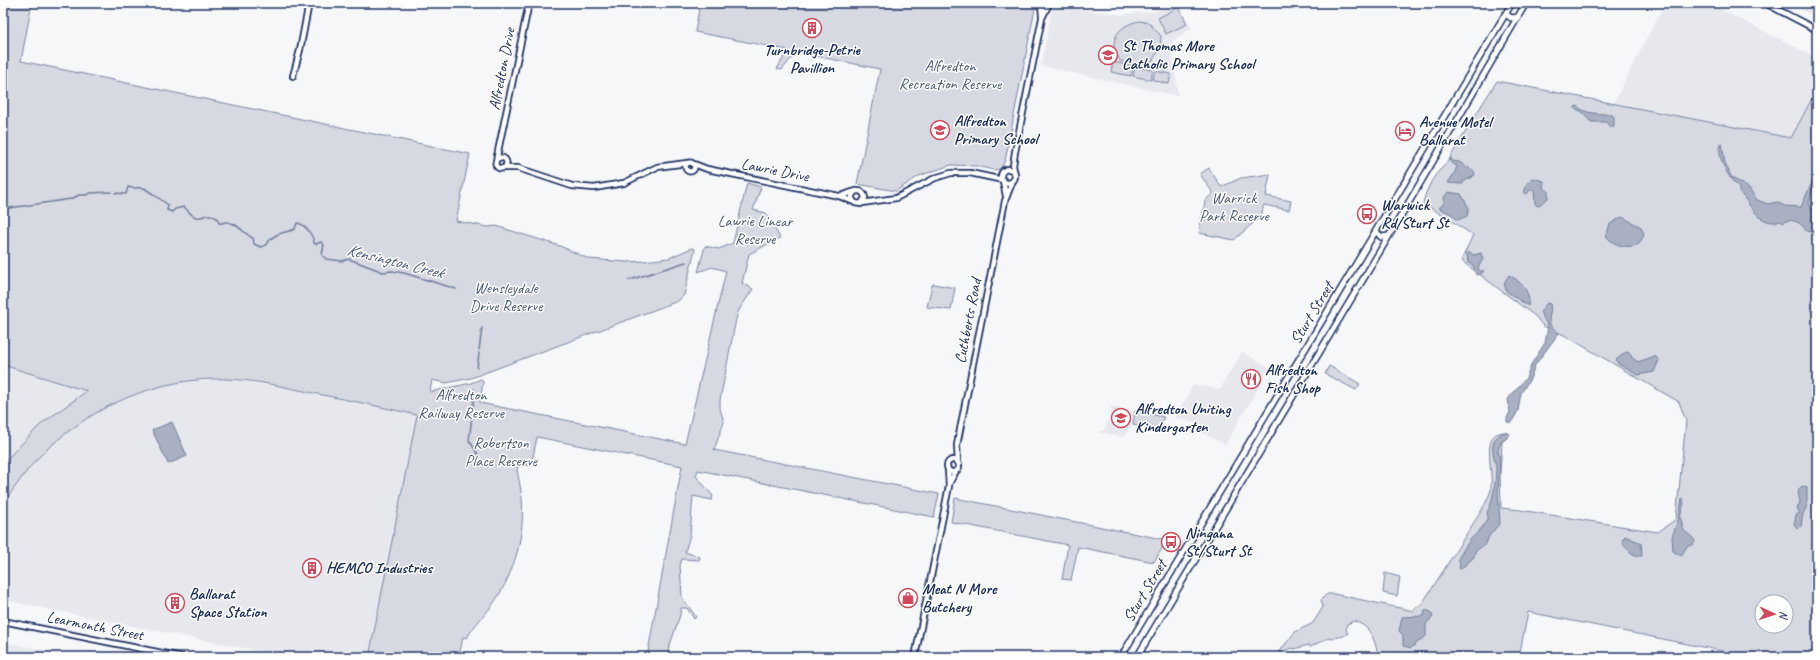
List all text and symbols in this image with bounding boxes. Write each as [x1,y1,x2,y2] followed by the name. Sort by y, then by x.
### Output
[801,17,823,39] building icon: Turnbridge-Petrie Pavillion
[484,24,520,112] street label: Alfredton Drive
[1122,36,1257,74] place label: St Thomas More Catholic Primary School
[764,40,862,78] place label: Turnbridge-Petrie Pavillion
[1097,44,1119,66] school or university icon: St Thomas More Catholic Primary School
[899,56,1003,94] park label: Alfredton Recreation Reserve
[954,111,1041,149] place label: Alfredton Primary School
[1419,112,1494,150] place label: Avenue Motel Ballarat
[929,119,951,141] school or university icon: Alfredton Primary School
[1394,120,1416,142] hotel icon: Avenue Motel Ballarat
[740,154,812,187] street label: Lawrie Drive
[1199,188,1270,226] park label: Warrick Park Reserve
[1381,195,1451,233] place label: Warwick Rd/Sturt St
[1356,203,1378,225] bus stop icon: Warwick Rd/Sturt St
[718,211,794,249] park label: Lawrie Linear Reserve
[345,239,448,284] water label: Kensington Creek
[950,274,987,365] street label: Cuthberts Road
[1286,276,1340,348] street label: Sturt Street
[470,278,544,316] park label: Wensleydale Drive Reserve
[1265,360,1321,398] place label: Alfredton Fish Shop
[1240,368,1262,390] restaurant icon: Alfredton Fish Shop
[418,385,506,423] park label: Alfredton Railway Reserve
[1135,399,1232,437] place label: Alfredton Uniting Kindergarten
[1110,407,1132,429] school or university icon: Alfredton Uniting Kindergarten
[465,433,539,471] park label: Robertson Place Reserve
[1185,523,1253,561] place label: Ningana St/Sturt St
[1160,531,1182,553] bus stop icon: Ningana St/Sturt St
[1119,554,1173,626] street label: Sturt Street
[301,557,323,579] building icon: HEMCO Industries
[326,558,433,578] place label: HEMCO Industries
[922,579,998,617] place label: Meat N More Butchery
[189,584,267,622] place label: Ballarat Space Station
[897,587,919,609] shop icon: Meat N More Butchery
[164,592,186,614] building icon: Ballarat Space Station
[1754,594,1794,634] north arrow
[45,607,147,645] street label: Learmonth Street
[1777,611,1791,620] text: N

